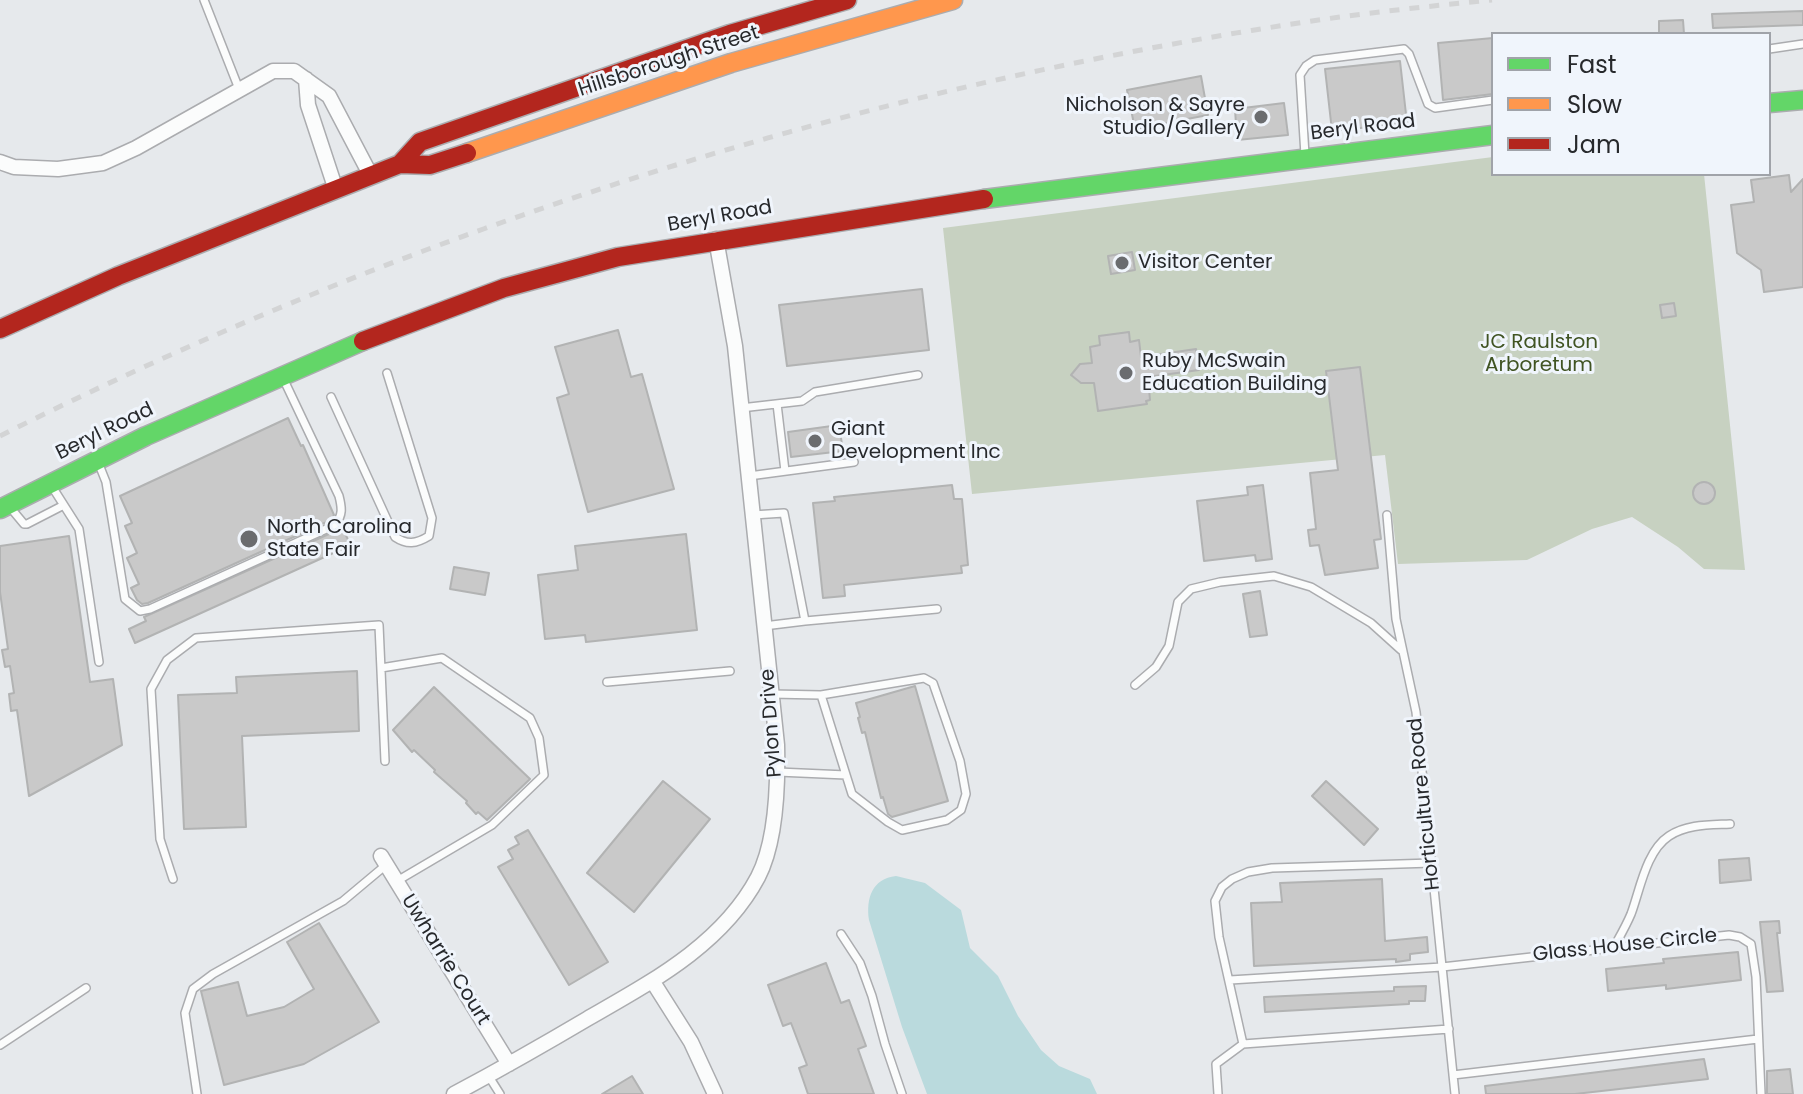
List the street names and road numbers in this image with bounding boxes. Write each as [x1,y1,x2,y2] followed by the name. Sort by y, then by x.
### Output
[576,21,762,103] street label: Hillsborough Street
[1309,110,1417,146] street label: Beryl Road
[666,196,774,238] street label: Beryl Road
[52,398,158,466] street label: Beryl Road
[756,668,788,778] street label: Pylon Drive
[1404,717,1446,891] street label: Horticulture Road
[395,890,495,1030] street label: Uwharrie Court
[1532,924,1718,968] street label: Glass House Circle

